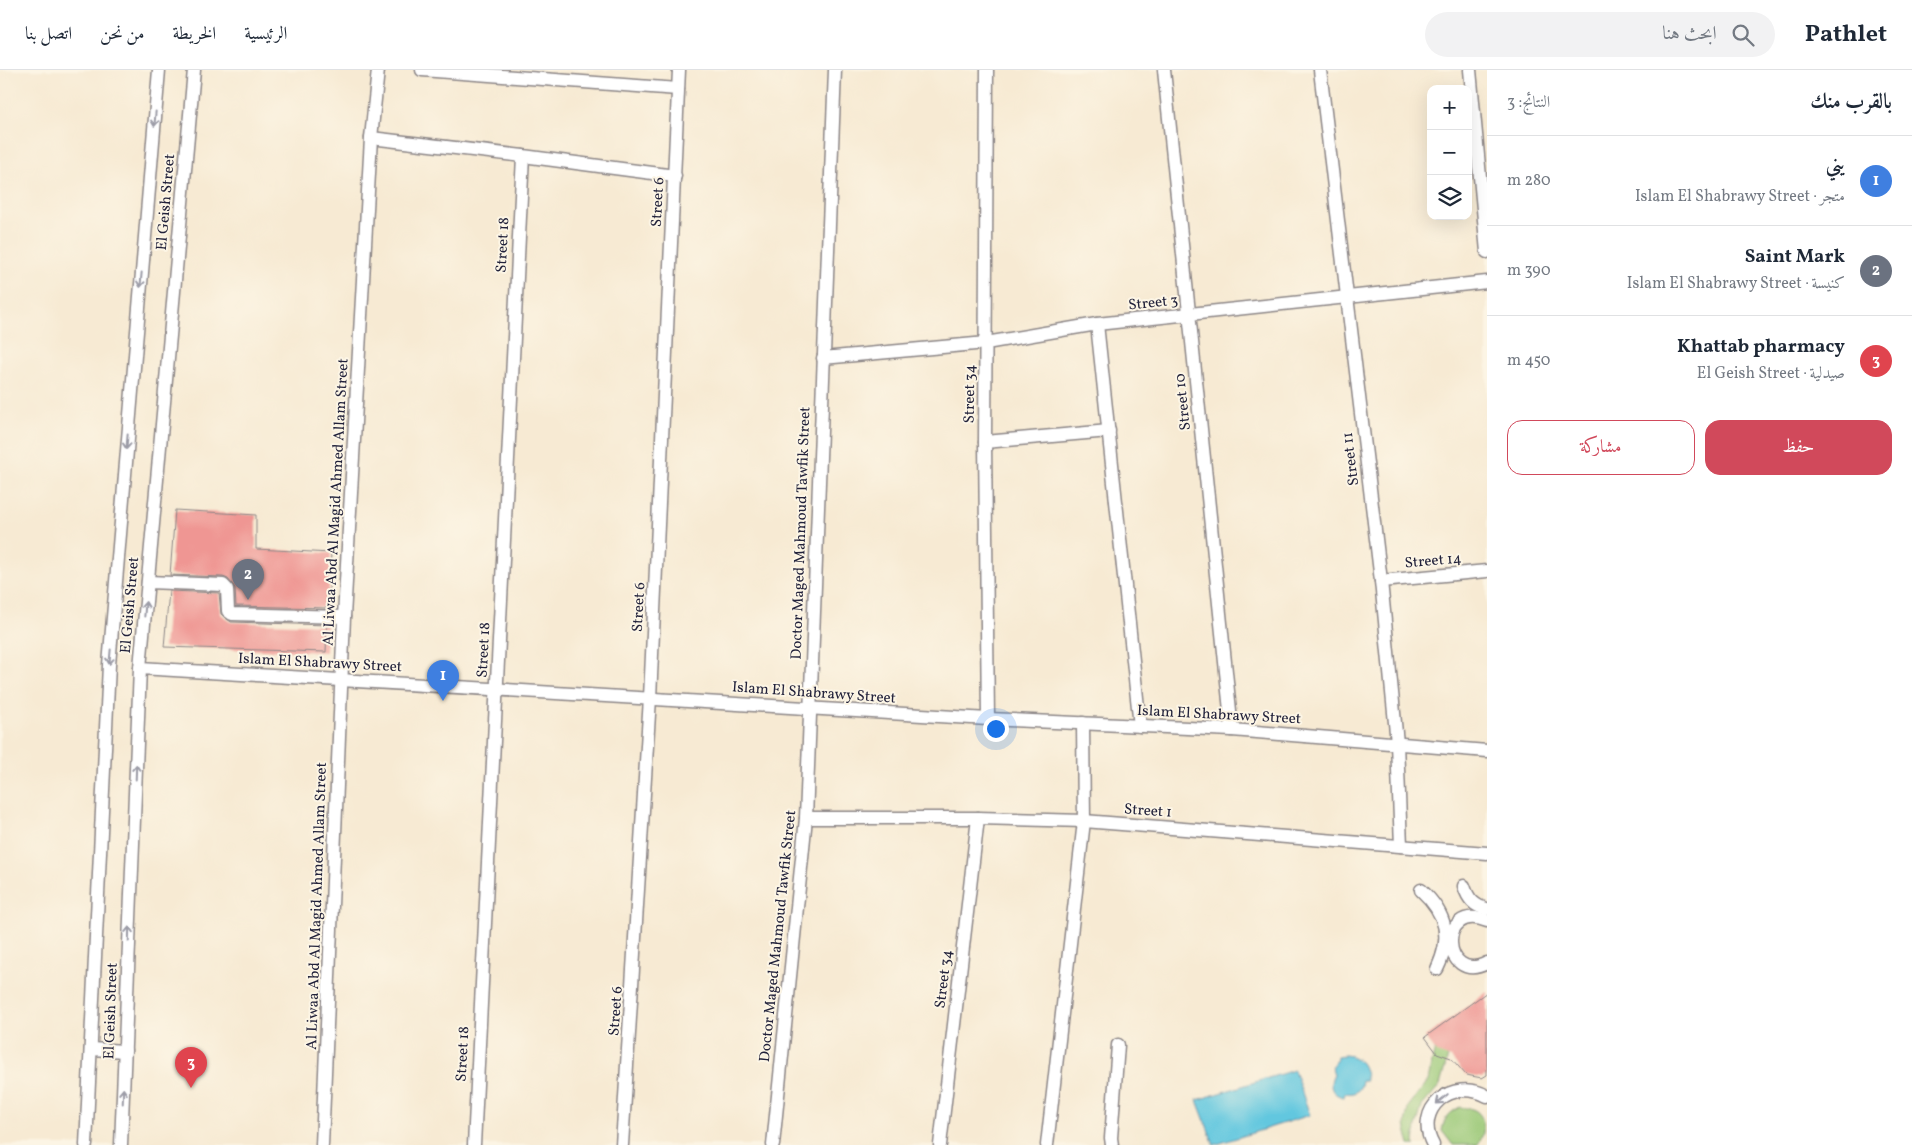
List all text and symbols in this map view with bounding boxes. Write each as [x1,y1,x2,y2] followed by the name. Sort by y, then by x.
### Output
[1425,12,1775,57] search box
[1805,18,1887,52] text: Pathlet
[1662,21,1717,47] text: ابحث هنا
[1729,21,1757,49] icon: search
[25,22,72,47] text: اتصل بنا
[100,22,144,47] text: من نحن
[172,22,216,47] text: الخريطة
[244,22,287,47] text: الرئيسية
[1427,85,1472,220] map controls
[1427,85,1472,130] button: +
[1810,88,1892,117] text: بالقرب منك
[1507,92,1550,114] text: النتائج: 3
[150,110,159,126] one-way arrow
[1427,130,1472,175] button: −
[152,153,181,251] street label: El Geish Street
[1826,153,1845,179] text: يني
[1507,170,1551,192] text: 280 m
[1873,170,1879,192] text: 1
[1427,175,1472,220] button: layers
[647,177,670,228] street label: Street 6
[1635,186,1845,208] text: متجر · Islam El Shabrawy Street
[492,217,515,273] street label: Street 18
[1745,244,1845,270] text: Saint Mark
[1507,260,1551,282] text: 390 m
[1872,260,1880,282] text: 2
[136,272,146,288] one-way arrow
[1627,273,1845,295] text: كنيسة · Islam El Shabrawy Street
[1127,290,1179,317] street label: Street 3
[1677,334,1845,360] text: Khattab pharmacy
[1507,350,1550,372] text: 450 m
[1872,350,1880,372] text: 3
[318,358,355,646] street label: Al Liwaa Abd Al Magid Ahmed Allam Street
[1697,363,1845,385] text: صيدلية · El Geish Street
[959,364,982,424] street label: Street 34
[1170,372,1197,431] street label: Street 10
[787,406,816,660] street label: Doctor Maged Mahmoud Tawfik Street
[1507,420,1695,475] button: مشاركة
[1705,420,1892,475] button: حفظ
[1338,431,1365,487] street label: Street 11
[123,434,132,450] one-way arrow
[1404,549,1463,574] street label: Street 14
[116,556,145,654] street label: El Geish Street
[232,559,264,600] pin: 2
[628,582,651,633] street label: Street 6
[140,602,150,618] one-way arrow
[473,622,496,678] street label: Street 18
[105,648,114,664] one-way arrow
[237,649,402,678] street label: Islam El Shabrawy Street
[427,660,459,701] pin: 1
[731,677,897,710] street label: Islam El Shabrawy Street
[1136,701,1301,730] street label: Islam El Shabrawy Street
[983,716,1009,742] your location
[302,762,333,1050] street label: Al Liwaa Abd Al Magid Ahmed Allam Street
[131,764,140,780] one-way arrow
[1123,799,1173,824] street label: Street 1
[755,809,802,1063] street label: Doctor Maged Mahmoud Tawfik Street
[125,926,134,942] one-way arrow
[930,949,959,1010] street label: Street 34
[99,962,124,1060] street label: El Geish Street
[604,985,629,1037] street label: Street 6
[452,1026,475,1082] street label: Street 18
[175,1047,207,1088] pin: 3
[118,1089,127,1105] one-way arrow
[1436,1093,1449,1104] one-way arrow

